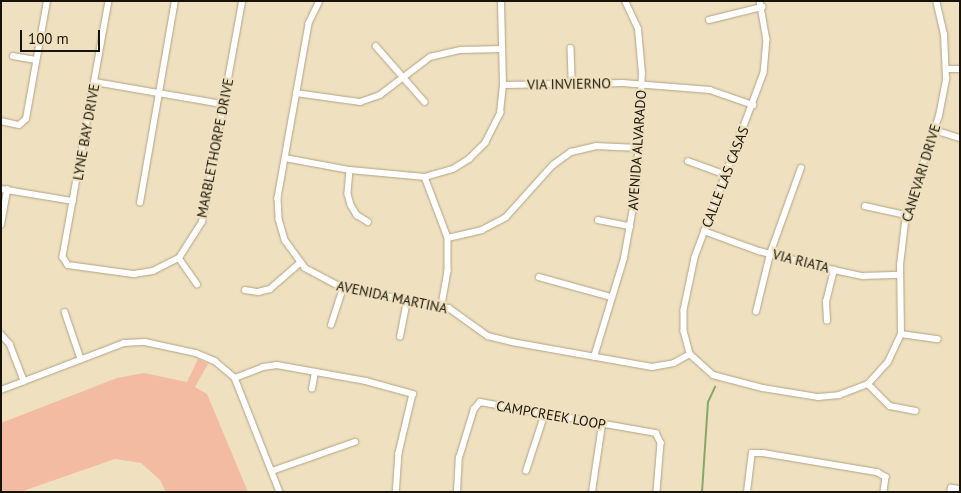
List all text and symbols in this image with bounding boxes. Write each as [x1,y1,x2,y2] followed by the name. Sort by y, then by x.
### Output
[22,20,102,52] scale bar
[28,29,69,48] text: 100 m
[527,75,611,93] street label: VIA INVIERNO
[193,77,237,219] street label: MARBLETHORPE DRIVE
[69,82,103,182] street label: LYNE BAY DRIVE
[624,89,650,211] street label: AVENIDA ALVARADO
[898,122,944,224] street label: CANEVARI DRIVE
[698,124,752,230] street label: CALLE LAS CASAS
[771,246,831,276] street label: VIA RIATA
[335,277,449,317] street label: AVENIDA MARTINA
[495,397,607,433] street label: CAMPCREEK LOOP

